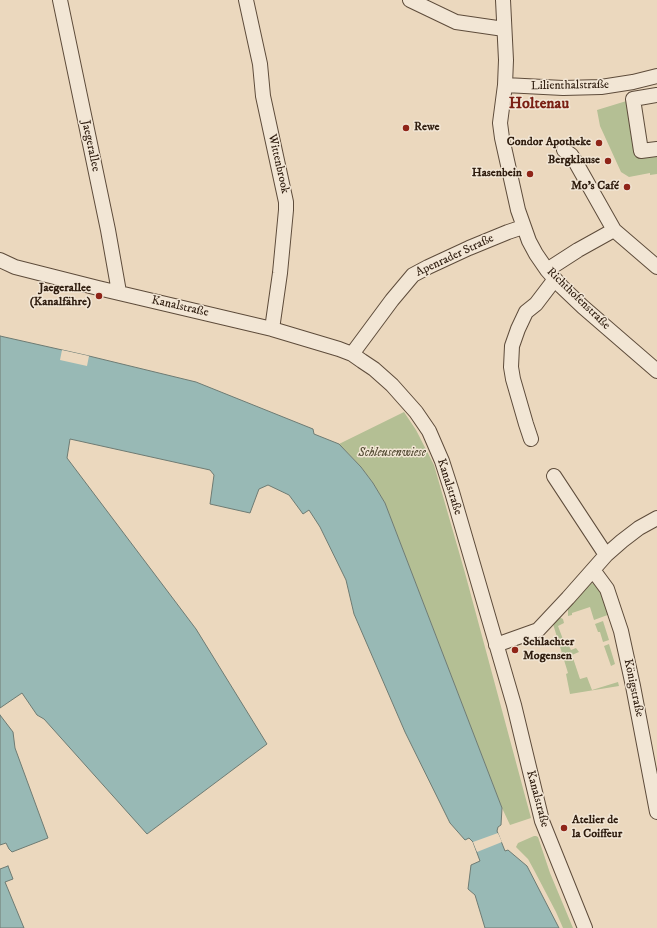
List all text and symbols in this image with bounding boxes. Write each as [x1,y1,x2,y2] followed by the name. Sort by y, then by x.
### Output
[531,78,609,94] street label: Lilienthalstraße
[509,95,569,115] district label: Holtenau
[78,119,102,173] street label: Jaegerallee
[414,121,440,135] place label: Rewe
[401,123,411,133] marker: Rewe
[264,133,292,195] street label: Wittenbrook
[507,136,591,150] place label: Condor Apotheke
[594,138,604,148] marker: Condor Apotheke
[548,154,600,168] place label: Bergklause
[603,156,613,166] marker: Bergklause
[472,167,522,181] place label: Hasenbein
[525,169,535,179] marker: Hasenbein
[571,180,619,194] place label: Mo's Café
[622,182,632,192] marker: Mo's Café
[414,232,496,280] street label: Apenrader Straße
[543,265,613,333] street label: Richthofenstraße
[30,282,91,310] place label: Jaegerallee (Kanalfähre)
[94,291,104,301] marker: Jaegerallee (Kanalfähre)
[150,293,210,321] street label: Kanalstraße
[358,447,426,461] park label: Schleusenwiese
[433,457,465,517] street label: Kanalstraße
[523,636,574,664] place label: Schlachter Mogensen
[510,645,520,655] marker: Schlachter Mogensen
[620,658,646,718] street label: Königstraße
[523,769,551,829] street label: Kanalstraße
[572,814,622,842] place label: Atelier de la Coiffeur
[559,823,569,833] marker: Atelier de la Coiffeur

